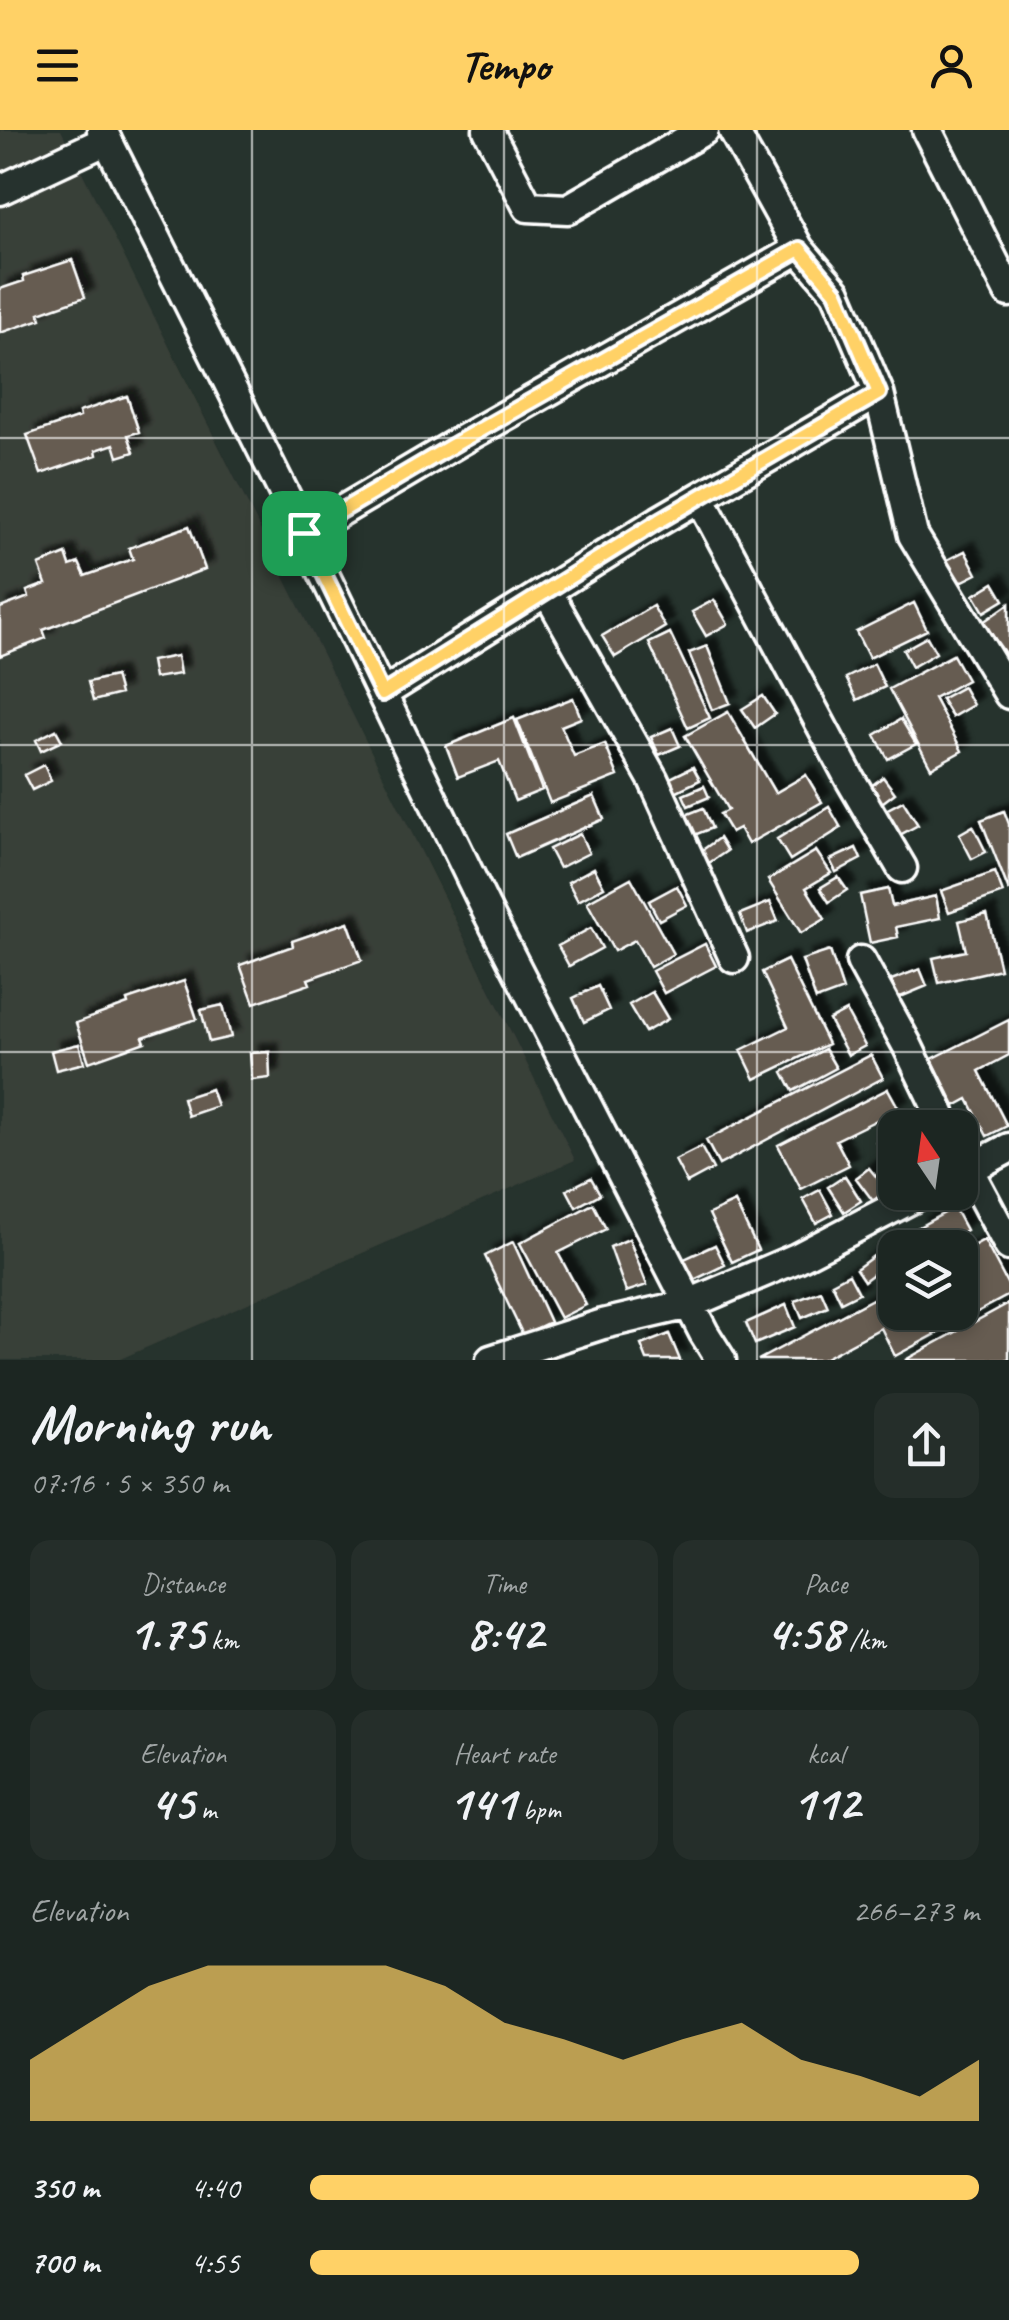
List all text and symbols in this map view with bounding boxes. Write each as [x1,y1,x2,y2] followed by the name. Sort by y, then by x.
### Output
[459,37,550,94] text: Tempo
[30,38,85,93] icon: menu
[924,38,979,93] icon: person
[262,491,347,576] pin
[277,506,332,561] icon: arrive
[878,1110,978,1210] north arrow
[878,1110,978,1330] map controls
[878,1230,978,1330] button: layers
[30,1389,270,1459] text: Morning run
[874,1393,979,1498] button: share
[30,1462,228,1503] text: 07:16 · 5 × 350 m
[141,1566,225,1601] text: Distance
[483,1566,526,1601] text: Time
[804,1566,847,1601] text: Pace
[128,1601,204,1664] text: 1.75
[466,1601,543,1664] text: 8:42
[766,1601,842,1664] text: 4:58
[204,1622,238,1657] text: km
[842,1622,886,1657] text: /km
[140,1736,226,1771] text: Elevation
[453,1736,556,1771] text: Heart rate
[807,1736,844,1771] text: kcal
[150,1771,194,1834] text: 45
[448,1771,516,1834] text: 141
[792,1771,860,1834] text: 112
[194,1792,217,1827] text: m
[516,1792,561,1827] text: bpm
[30,1890,128,1931] text: Elevation
[853,1890,979,1931] text: 266–273 m
[30,2167,99,2208] text: 350 m
[190,2167,240,2208] text: 4:40
[30,2242,99,2283] text: 700 m
[190,2242,240,2283] text: 4:55

